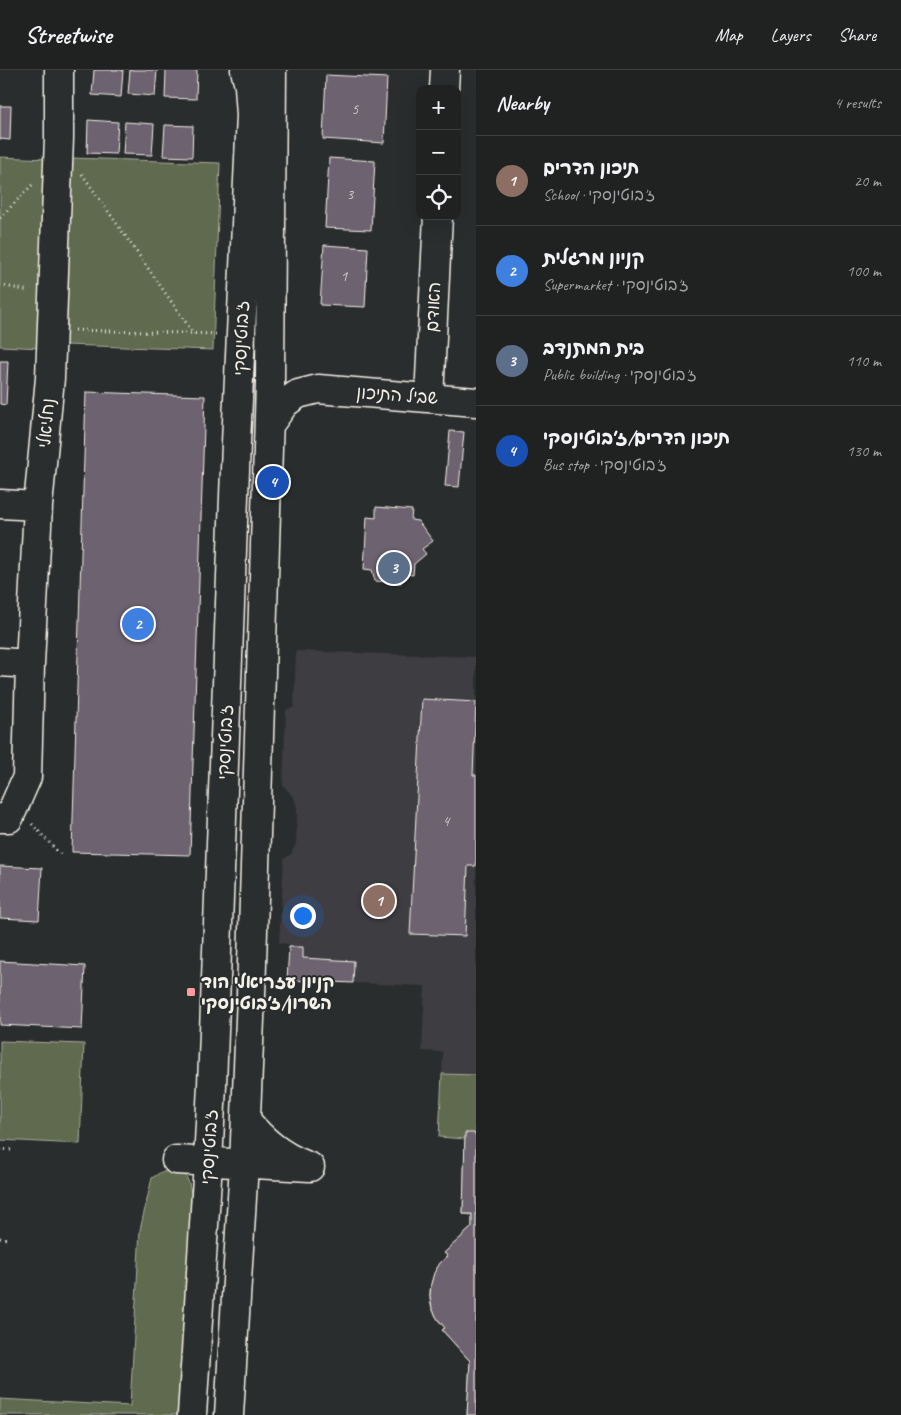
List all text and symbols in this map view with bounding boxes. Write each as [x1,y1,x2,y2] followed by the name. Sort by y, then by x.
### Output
[25,20,111,50] text: Streetwise
[715,24,743,46] text: Map
[771,24,810,46] text: Layers
[838,24,876,46] text: Share
[416,85,461,220] map controls
[416,85,461,130] button: +
[496,90,549,116] text: Nearby
[834,93,881,113] text: 4 results
[352,100,360,119] house number: 5
[416,130,461,175] button: −
[543,156,639,180] text: תיכון הדרים
[508,171,516,191] text: 1
[854,171,881,191] text: 20 m
[416,175,461,220] button: locate
[347,185,355,204] house number: 3
[543,185,655,205] text: School · ז'בוטינסקי
[543,246,644,270] text: קניון מרגלית
[508,261,516,281] text: 2
[847,261,881,281] text: 100 m
[341,267,349,286] house number: 1
[543,275,689,295] text: Supermarket · ז'בוטינסקי
[421,281,445,333] street label: האודם
[229,300,253,376] street label: ז'בוטינסקי
[543,336,644,360] text: בית המתנדב
[508,351,516,371] text: 3
[847,351,881,371] text: 110 m
[543,365,697,385] text: Public building · ז'בוטינסקי
[355,381,439,409] street label: שביל התיכון
[33,397,59,449] street label: נחליאלי
[543,426,730,450] text: תיכון הדרים/ז׳בוטינסקי
[508,441,516,461] text: 4
[847,441,881,461] text: 130 m
[543,455,667,475] text: Bus stop · ז'בוטינסקי
[257,463,289,501] pin: 4
[378,549,410,587] pin: 3
[122,605,154,643] pin: 2
[213,704,237,780] street label: ז'בוטינסקי
[443,812,451,831] house number: 4
[363,882,395,920] pin: 1
[290,903,316,929] your location
[201,971,334,1014] place label: קניון עזריאלי הוד השרון/ז׳בוטינסקי
[185,986,197,998] marker: קניון עזריאלי הוד השרון/ז׳בוטינסקי
[196,1109,222,1185] street label: ז'בוטינסקי

